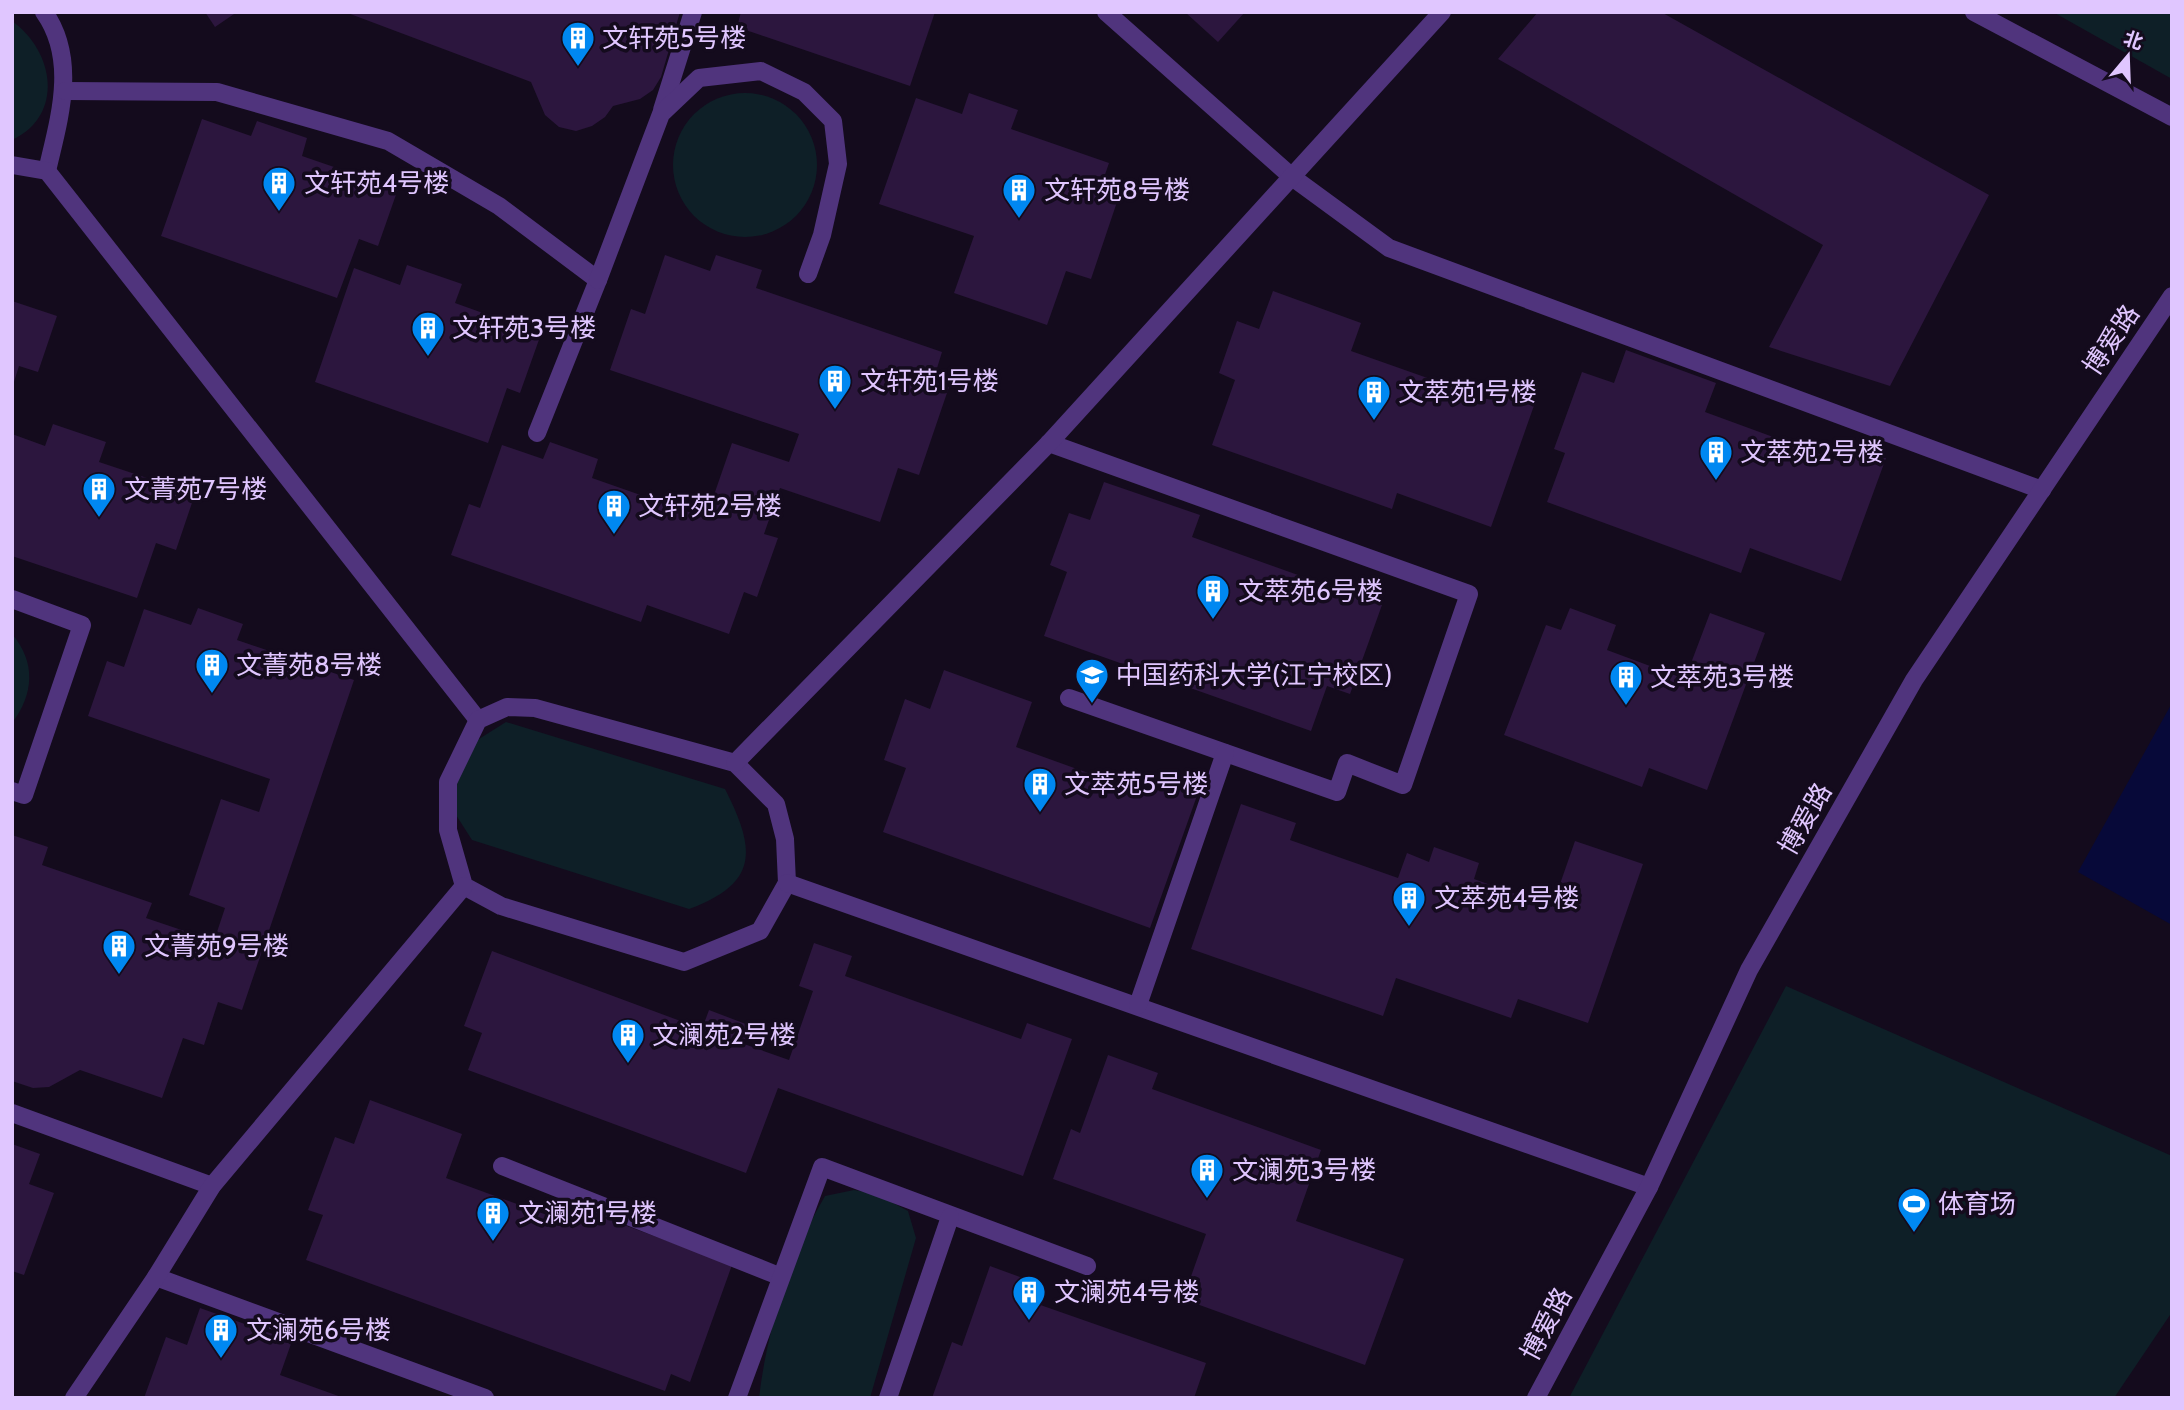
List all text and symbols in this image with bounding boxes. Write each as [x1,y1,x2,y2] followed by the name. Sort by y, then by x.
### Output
[559,19,597,68] building icon: 文轩苑5号楼
[2093,21,2163,91] north arrow
[602,22,746,54] place label: 文轩苑5号楼
[2121,26,2146,54] text: 北
[260,164,298,213] building icon: 文轩苑4号楼
[304,167,449,199] place label: 文轩苑4号楼
[1000,171,1038,220] building icon: 文轩苑8号楼
[1044,174,1190,206] place label: 文轩苑8号楼
[2076,299,2146,381] street label: 博爱路
[409,309,447,358] building icon: 文轩苑3号楼
[452,312,596,344] place label: 文轩苑3号楼
[816,362,854,411] building icon: 文轩苑1号楼
[860,365,998,397] place label: 文轩苑1号楼
[1355,373,1393,422] building icon: 文萃苑1号楼
[1398,376,1536,408] place label: 文萃苑1号楼
[1697,433,1735,482] building icon: 文萃苑2号楼
[1740,436,1884,468] place label: 文萃苑2号楼
[80,470,118,519] building icon: 文菁苑7号楼
[124,473,267,505] place label: 文菁苑7号楼
[595,487,633,536] building icon: 文轩苑2号楼
[638,490,782,522] place label: 文轩苑2号楼
[1194,572,1232,621] building icon: 文萃苑6号楼
[1238,575,1383,607] place label: 文萃苑6号楼
[193,646,231,695] building icon: 文菁苑8号楼
[236,649,382,681] place label: 文菁苑8号楼
[1073,656,1111,705] school or university icon: 中国药科大学(江宁校区)
[1607,658,1645,707] building icon: 文萃苑3号楼
[1116,659,1392,691] place label: 中国药科大学(江宁校区)
[1650,661,1794,693] place label: 文萃苑3号楼
[1021,765,1059,814] building icon: 文萃苑5号楼
[1064,768,1208,800] place label: 文萃苑5号楼
[1772,777,1838,861] street label: 博爱路
[1390,879,1428,928] building icon: 文萃苑4号楼
[1434,882,1579,914] place label: 文萃苑4号楼
[100,927,138,976] building icon: 文菁苑9号楼
[144,930,289,962] place label: 文菁苑9号楼
[609,1016,647,1065] building icon: 文澜苑2号楼
[652,1019,796,1051] place label: 文澜苑2号楼
[1188,1151,1226,1200] building icon: 文澜苑3号楼
[1232,1154,1376,1186] place label: 文澜苑3号楼
[1895,1185,1933,1234] sports icon: 体育场
[1938,1188,2016,1220] place label: 体育场
[474,1194,512,1243] building icon: 文澜苑1号楼
[518,1197,656,1229] place label: 文澜苑1号楼
[1010,1273,1048,1322] building icon: 文澜苑4号楼
[1054,1276,1199,1308] place label: 文澜苑4号楼
[1514,1282,1578,1366] street label: 博爱路
[202,1311,240,1360] building icon: 文澜苑6号楼
[246,1314,391,1346] place label: 文澜苑6号楼

